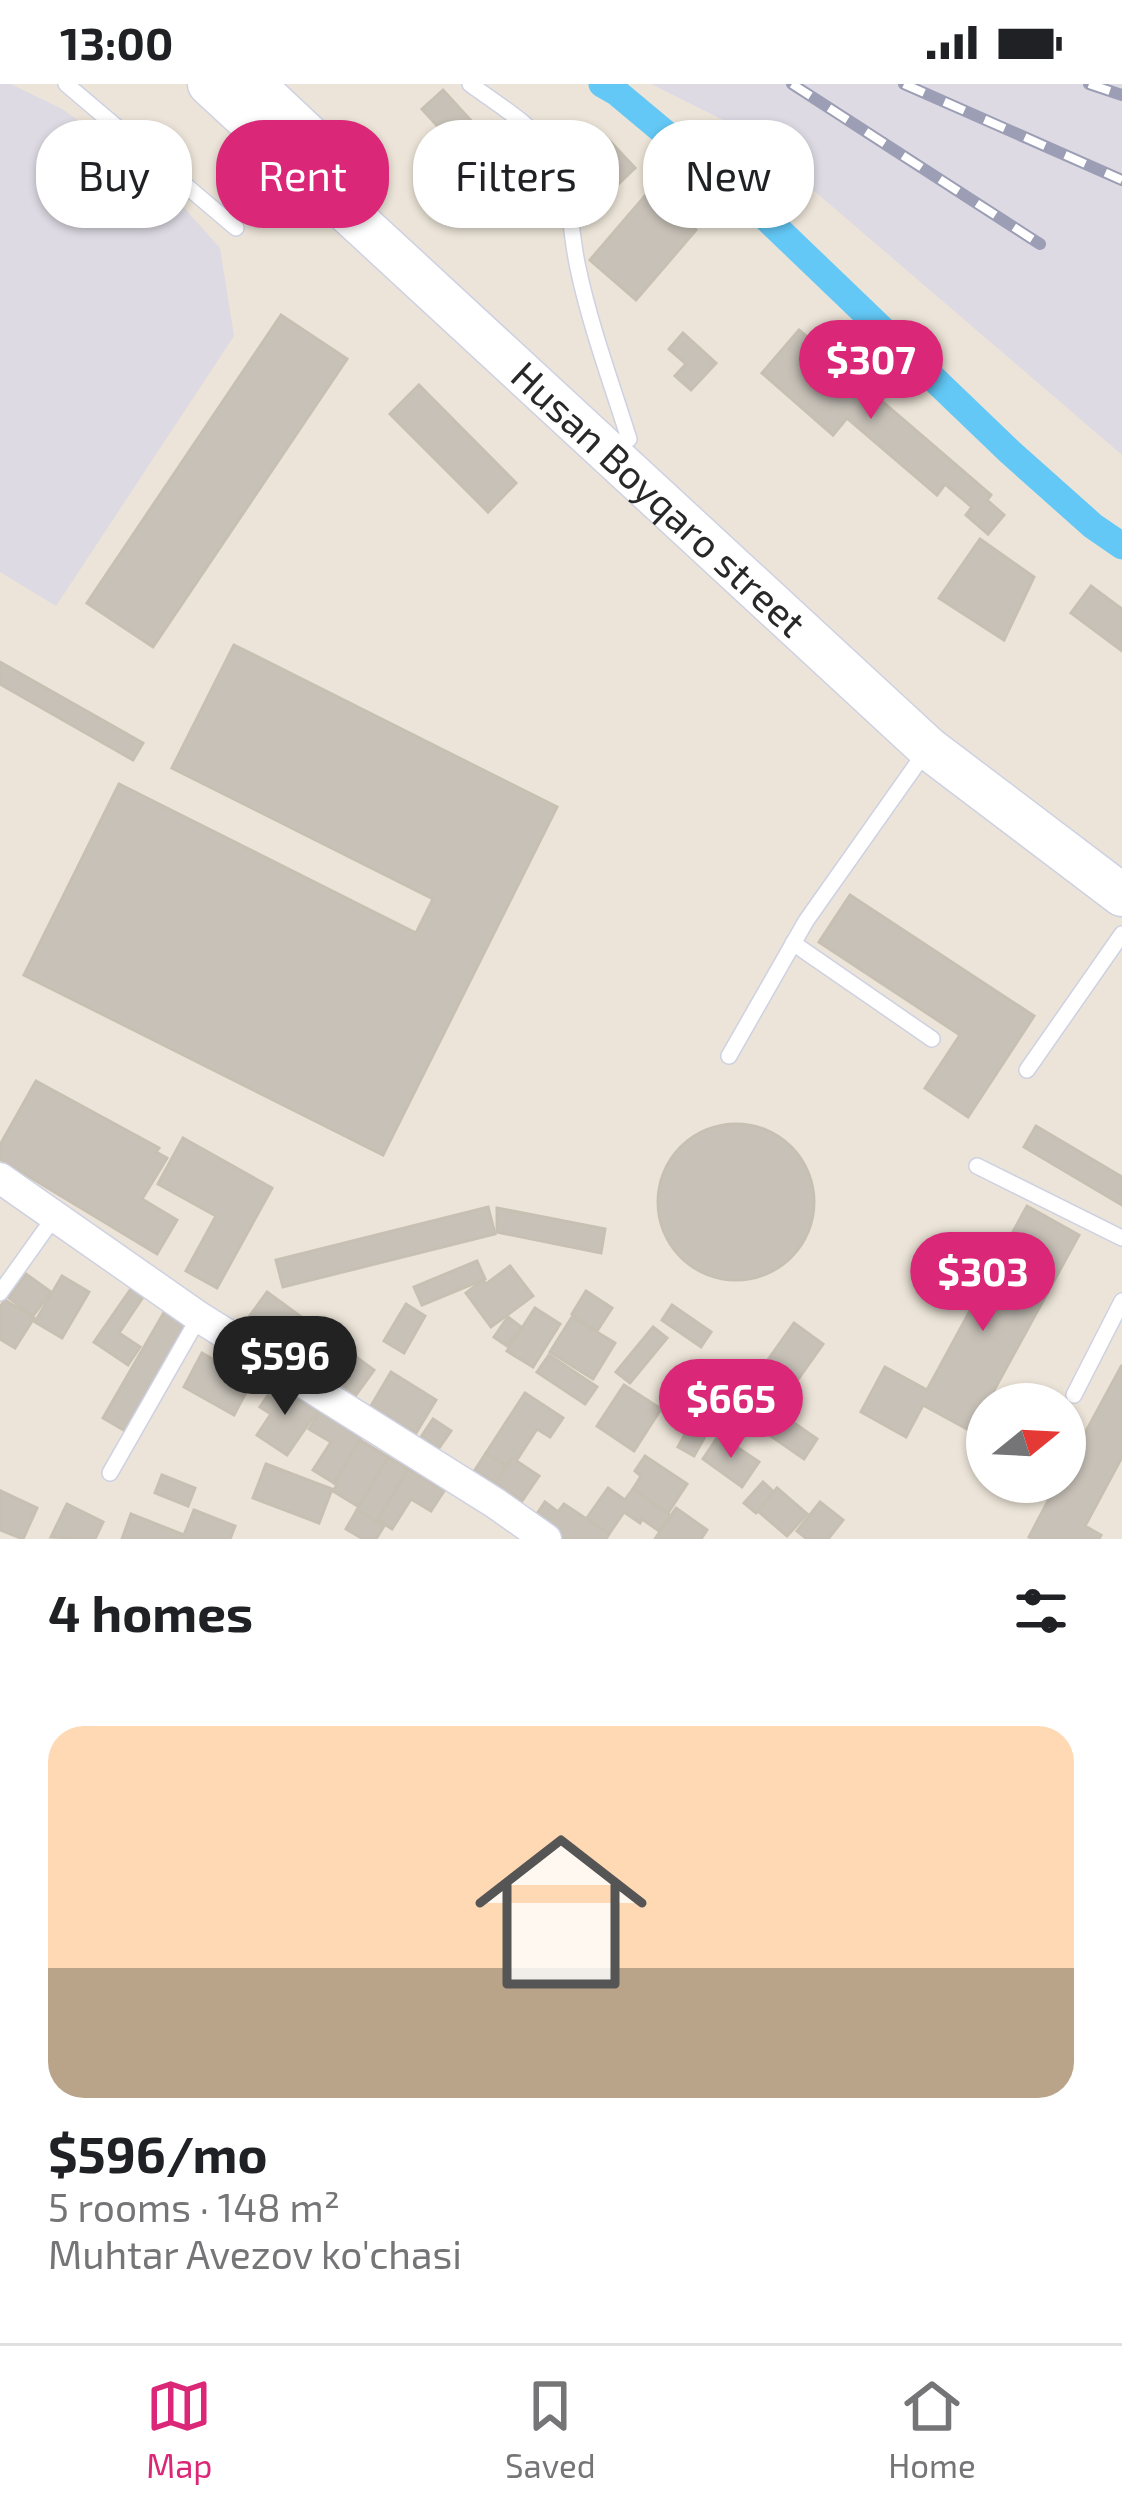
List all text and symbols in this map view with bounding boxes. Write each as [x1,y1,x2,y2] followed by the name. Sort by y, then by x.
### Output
[60,15,173,69] text: 13:00
[36,120,192,228] chip: Buy
[216,120,389,228] chip: Rent
[413,120,619,228] chip: Filters
[643,120,814,228] chip: New
[800,320,942,422] pin: $307
[826,335,916,382] text: $307
[503,351,816,646] street label: Husan Boyqaro street
[912,1232,1054,1334] pin: $303
[937,1247,1029,1294] text: $303
[214,1316,356,1418] pin: $596
[240,1331,330,1378] text: $596
[660,1359,802,1461] pin: $665
[686,1374,776,1421] text: $665
[966,1383,1086,1503] north arrow
[966,1383,1086,1503] map controls
[1008,1578,1074,1644] icon: filters
[48,1581,253,1642] text: 4 homes
[453,1804,669,2020] icon: home
[48,2122,267,2183] text: $596/mo
[48,2183,340,2230] text: 5 rooms · 148 m²
[48,2230,462,2277] text: Muhtar Avezov ko'chasi
[146,2373,213,2485] tab: Map
[505,2373,596,2485] tab: Saved
[888,2373,976,2485] tab: Home

